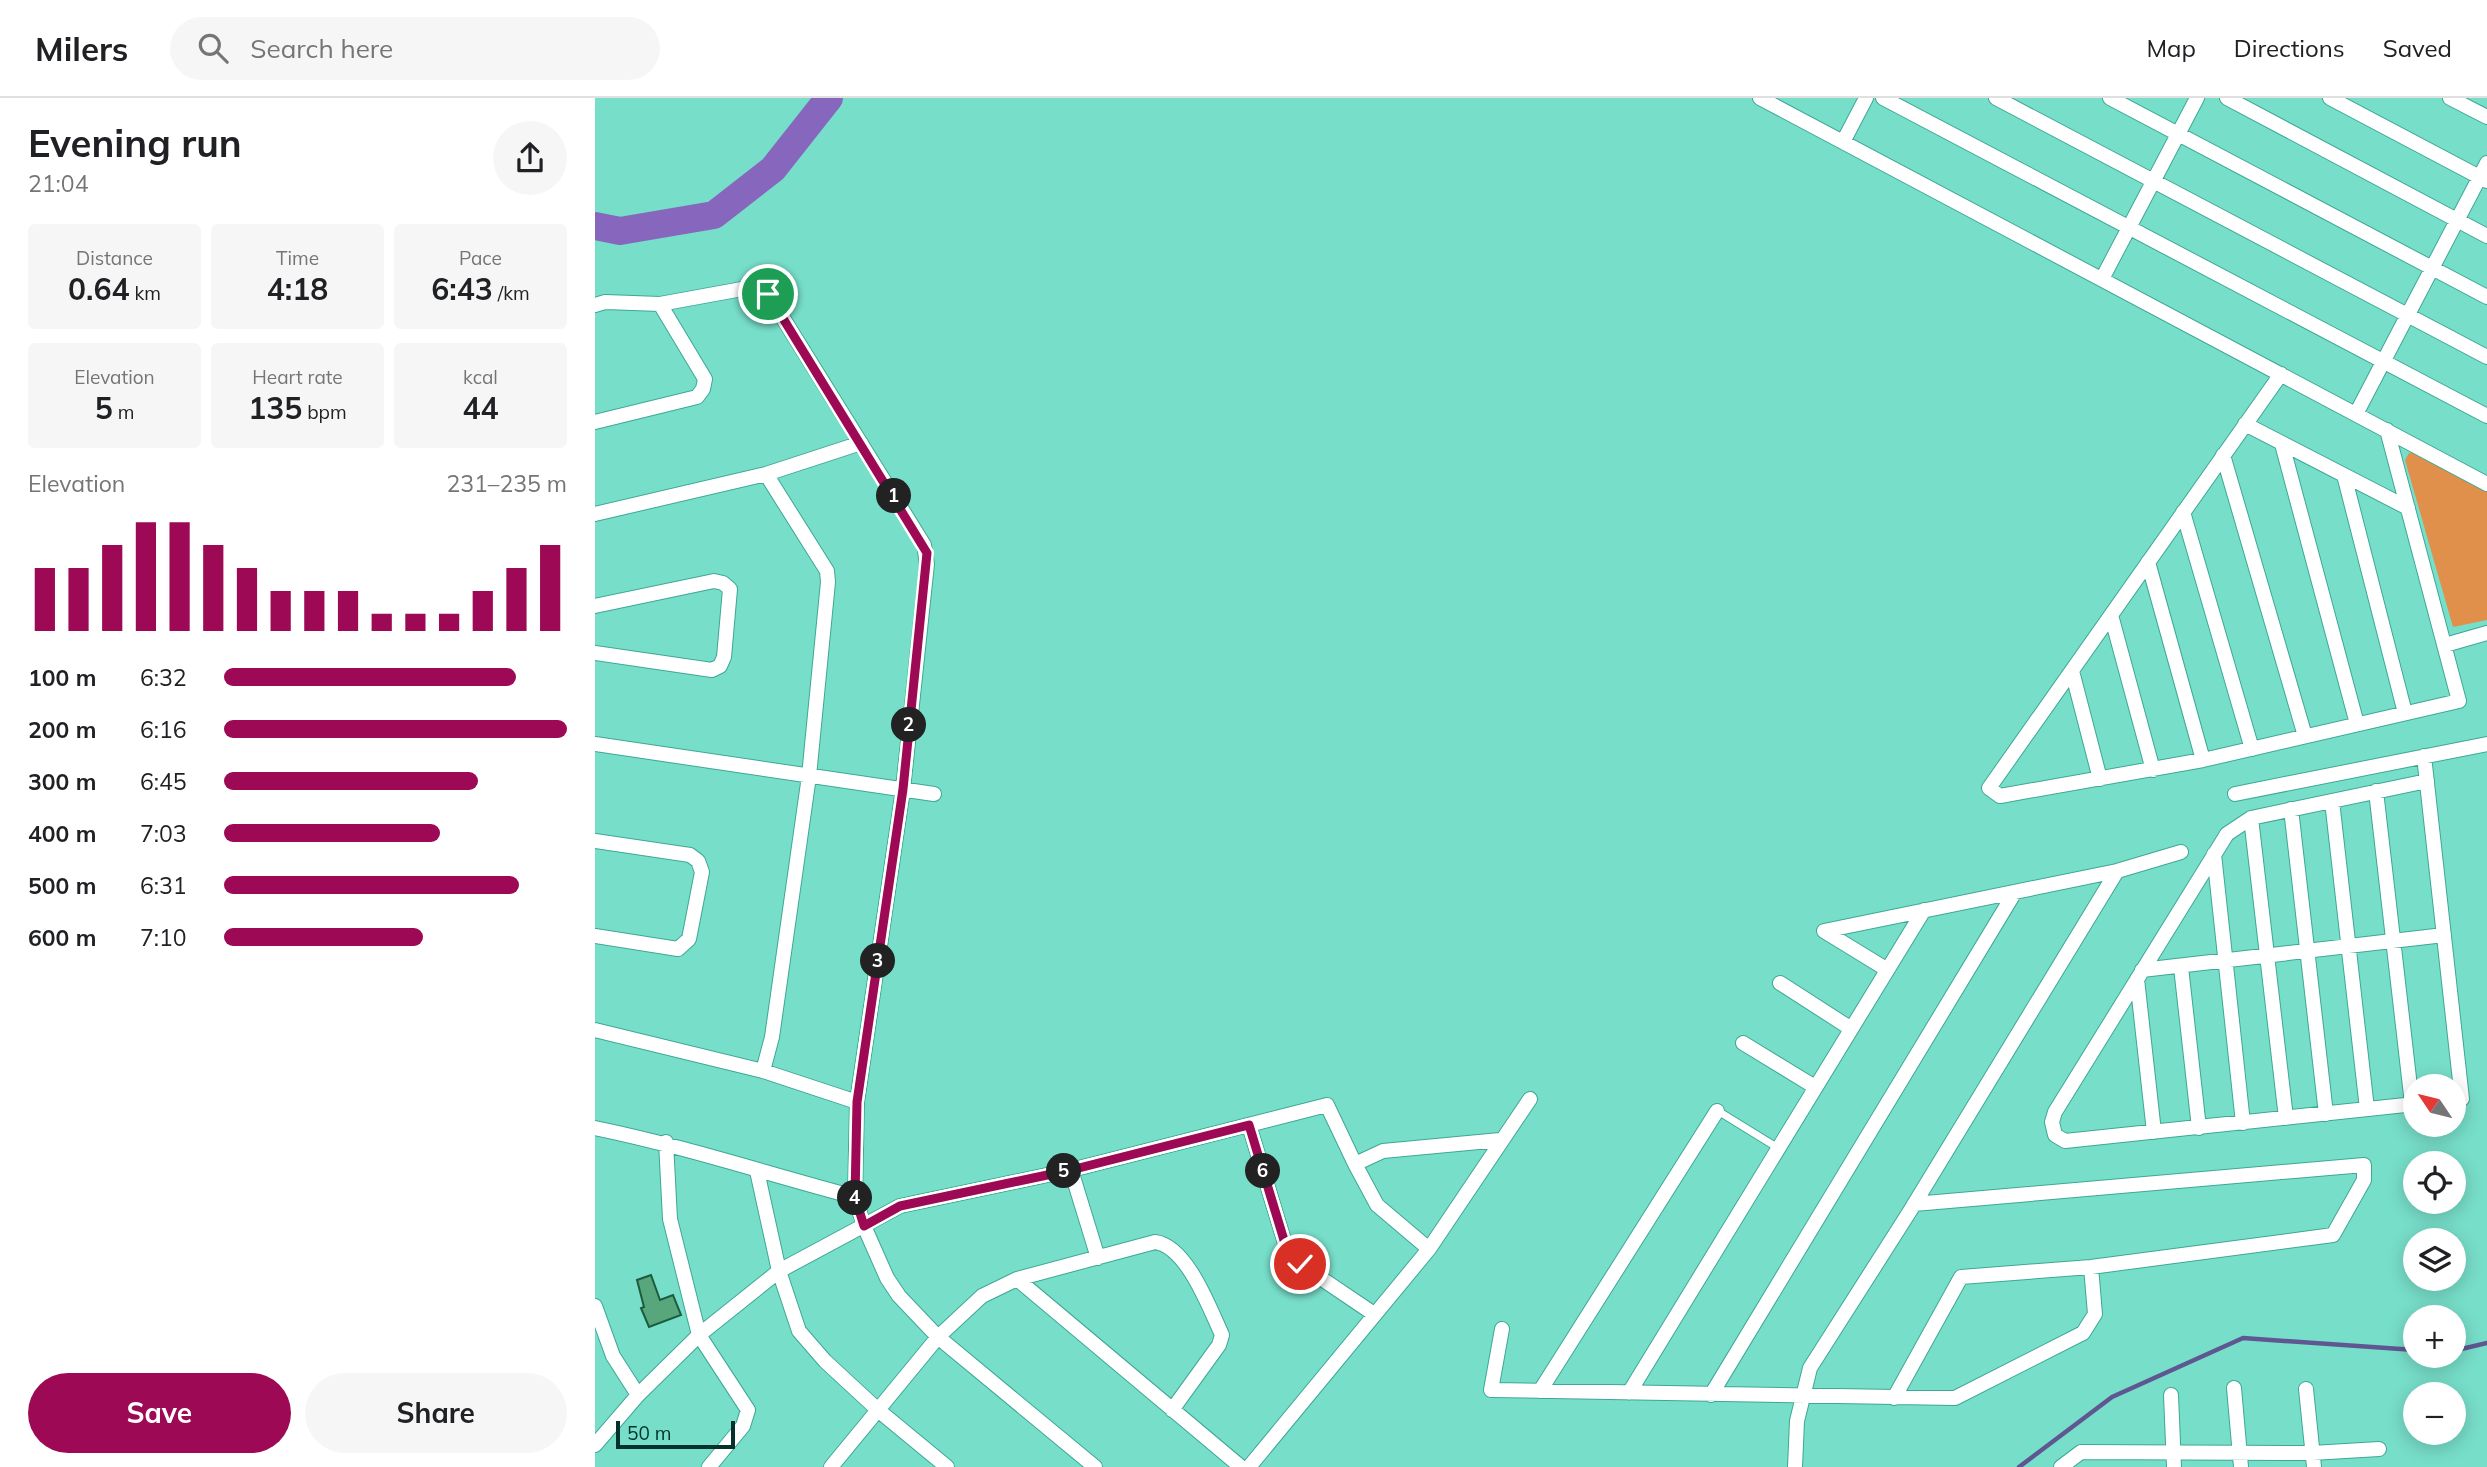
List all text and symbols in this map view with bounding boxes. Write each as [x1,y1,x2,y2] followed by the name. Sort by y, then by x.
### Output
[170,17,660,80] search box
[35,28,128,69] text: Milers
[194,29,232,67] icon: search
[250,32,393,65] text: Search here
[2146,33,2196,63] text: Map
[2234,33,2345,63] text: Directions
[2383,33,2452,63] text: Saved
[28,119,242,167] text: Evening run
[493,121,567,195] button: share
[28,169,88,198] text: 21:04
[76,246,153,270] text: Distance
[276,246,319,270] text: Time
[459,246,502,270] text: Pace
[738,264,798,324] pin
[68,270,130,308] text: 0.64
[267,270,328,308] text: 4:18
[431,270,493,308] text: 6:43
[749,275,787,313] icon: arrive
[130,281,161,305] text: km
[493,281,530,305] text: /km
[74,365,155,389] text: Elevation
[252,365,343,389] text: Heart rate
[463,365,498,389] text: kcal
[95,389,113,427] text: 5
[248,389,302,427] text: 135
[463,389,499,427] text: 44
[113,400,134,424] text: m
[302,400,347,424] text: bpm
[28,469,125,498] text: Elevation
[446,469,567,498] text: 231–235 m
[877,478,911,514] pin: 1
[888,483,899,507] text: 1
[28,663,96,692] text: 100 m
[140,663,187,692] text: 6:32
[891,708,927,742] pin: 2
[903,712,914,736] text: 2
[28,715,96,744] text: 200 m
[140,715,187,744] text: 6:16
[28,767,96,796] text: 300 m
[140,767,187,796] text: 6:45
[28,819,96,848] text: 400 m
[140,819,187,848] text: 7:03
[28,871,96,900] text: 500 m
[140,871,187,900] text: 6:31
[28,923,96,952] text: 600 m
[140,923,187,952] text: 7:10
[861,944,895,978] pin: 3
[872,948,883,972] text: 3
[2403,1074,2466,1138] north arrow
[2403,1074,2466,1445] map controls
[2403,1151,2466,1214] button: locate
[1047,1154,1081,1188] pin: 5
[1245,1154,1281,1188] pin: 6
[1058,1158,1069,1182] text: 5
[1257,1158,1268,1182] text: 6
[838,1180,873,1216] pin: 4
[849,1185,860,1209] text: 4
[2403,1228,2466,1291] button: layers
[1270,1234,1330,1294] pin
[1281,1245,1319,1283] icon: check
[2403,1305,2466,1368] button: +
[28,1373,291,1453] button: Save
[305,1373,567,1453] button: Share
[2403,1382,2466,1445] button: −
[616,1418,735,1450] scale bar
[627,1421,671,1445] text: 50 m

